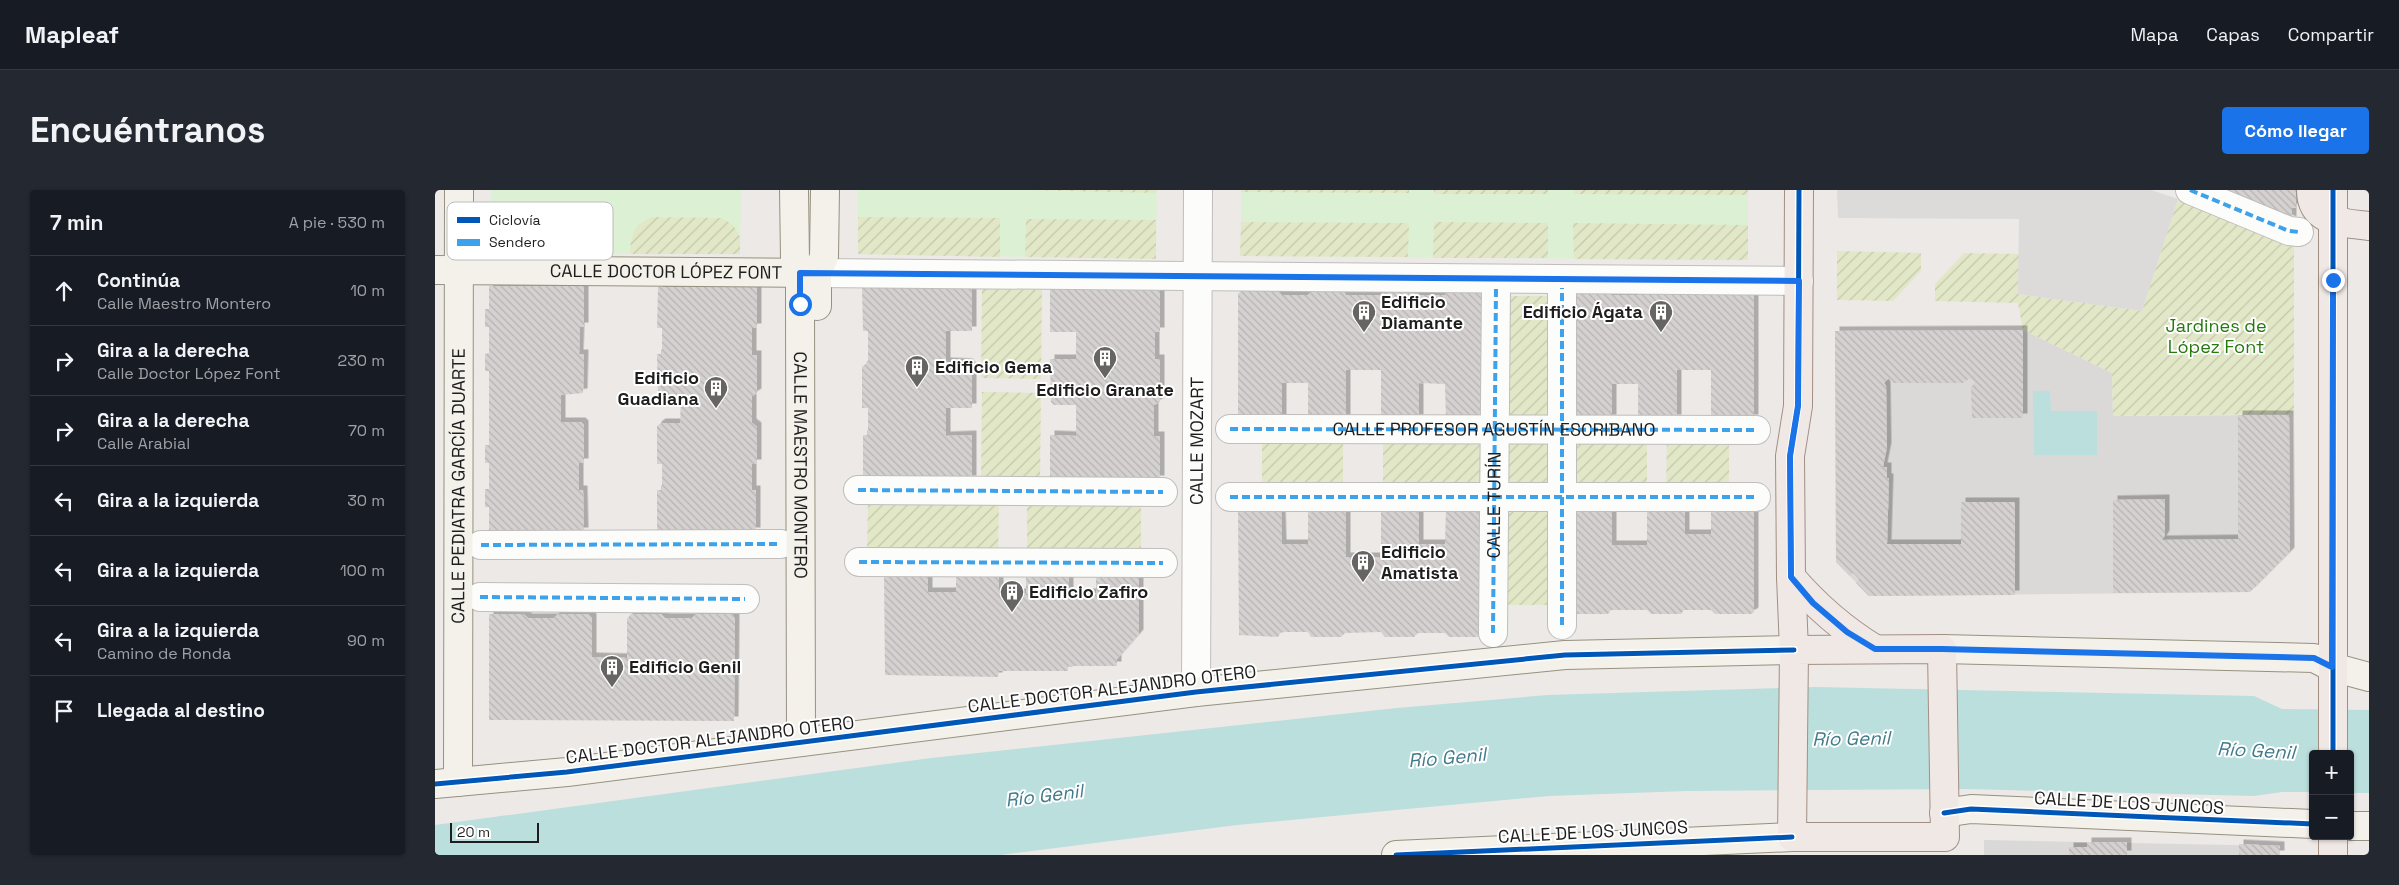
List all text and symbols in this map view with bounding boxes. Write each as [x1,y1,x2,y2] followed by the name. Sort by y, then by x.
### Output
[25,19,119,50] text: Mapleaf
[2130,23,2178,46] text: Mapa
[2206,23,2260,46] text: Capas
[2288,23,2374,46] text: Compartir
[2222,107,2369,154] button: Cómo llegar
[30,108,265,152] text: Encuéntranos
[447,202,613,260] legend
[50,209,103,236] text: 7 min
[489,211,541,229] text: Ciclovía
[289,212,385,233] text: A pie · 530 m
[489,233,545,251] text: Sendero
[550,259,783,284] street label: CALLE DOCTOR LÓPEZ FONT
[97,268,180,293] text: Continúa
[2322,269,2345,292] route end
[50,277,78,305] icon: ahead
[350,280,385,301] text: 10 m
[1381,290,1463,334] place label: Edificio Diamante
[97,293,271,314] text: Calle Maestro Montero
[789,293,812,316] route start
[1351,299,1377,333] building icon: Edificio Diamante
[1648,299,1674,333] building icon: Edificio Ágata
[1523,300,1644,323] place label: Edificio Ágata
[2165,314,2267,358] park label: Jardines de López Font
[97,338,249,363] text: Gira a la derecha
[1092,345,1118,379] building icon: Edificio Granate
[50,347,78,375] icon: right
[446,348,470,624] street label: CALLE PEDIATRA GARCÍA DUARTE
[338,350,385,371] text: 230 m
[789,352,813,579] street label: CALLE MAESTRO MONTERO
[904,354,930,388] building icon: Edificio Gema
[935,355,1053,378] place label: Edificio Gema
[97,363,281,384] text: Calle Doctor López Font
[618,366,700,410] place label: Edificio Guadiana
[703,375,729,409] building icon: Edificio Guadiana
[1185,377,1208,505] street label: CALLE MOZART
[1036,378,1174,401] place label: Edificio Granate
[97,408,249,433] text: Gira a la derecha
[50,417,78,445] icon: right
[1332,417,1656,441] street label: CALLE PROFESOR AGUSTÍN ESCRIBANO
[348,420,385,441] text: 70 m
[97,433,190,454] text: Calle Arabial
[1482,451,1506,559] street label: CALLE TURÍN
[50,487,78,515] icon: left
[97,488,259,513] text: Gira a la izquierda
[347,490,385,511] text: 30 m
[1381,540,1459,584] place label: Edificio Amatista
[1350,549,1376,583] building icon: Edificio Amatista
[50,557,78,585] icon: left
[97,558,259,583] text: Gira a la izquierda
[340,560,385,581] text: 100 m
[999,579,1025,613] building icon: Edificio Zafiro
[1029,580,1148,603] place label: Edificio Zafiro
[97,618,259,643] text: Gira a la izquierda
[50,627,78,655] icon: left
[347,630,385,651] text: 90 m
[97,643,231,664] text: Camino de Ronda
[599,654,625,688] building icon: Edificio Genil
[629,655,741,678] place label: Edificio Genil
[966,659,1258,718] street label: CALLE DOCTOR ALEJANDRO OTERO
[50,697,78,725] icon: arrive
[97,698,265,723] text: Llegada al destino
[564,710,856,769] street label: CALLE DOCTOR ALEJANDRO OTERO
[1812,725,1893,752] water label: Río Genil
[2216,736,2298,765] water label: Río Genil
[1407,741,1489,773] water label: Río Genil
[2309,750,2354,840] map controls
[2309,750,2354,795] button: +
[1004,778,1087,813] water label: Río Genil
[2033,786,2225,819] street label: CALLE DE LOS JUNCOS
[2309,795,2354,840] button: −
[1497,815,1689,848] street label: CALLE DE LOS JUNCOS
[450,820,539,843] scale bar
[457,823,490,841] text: 20 m

